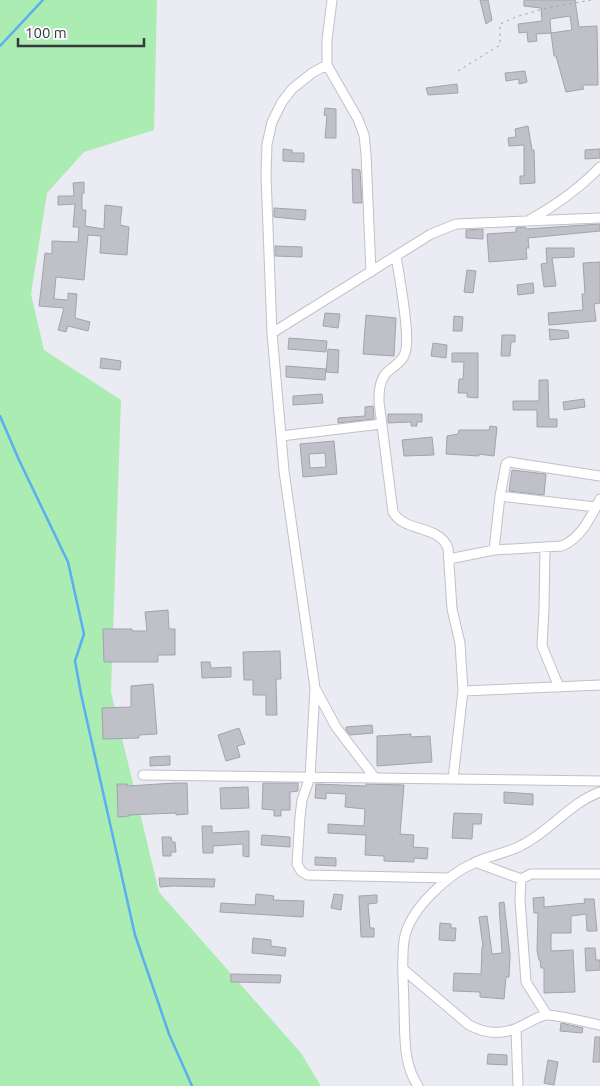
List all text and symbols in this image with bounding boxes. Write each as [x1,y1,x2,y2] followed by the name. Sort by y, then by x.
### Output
[18,15,144,47] scale bar
[25,24,67,41] text: 100 m

